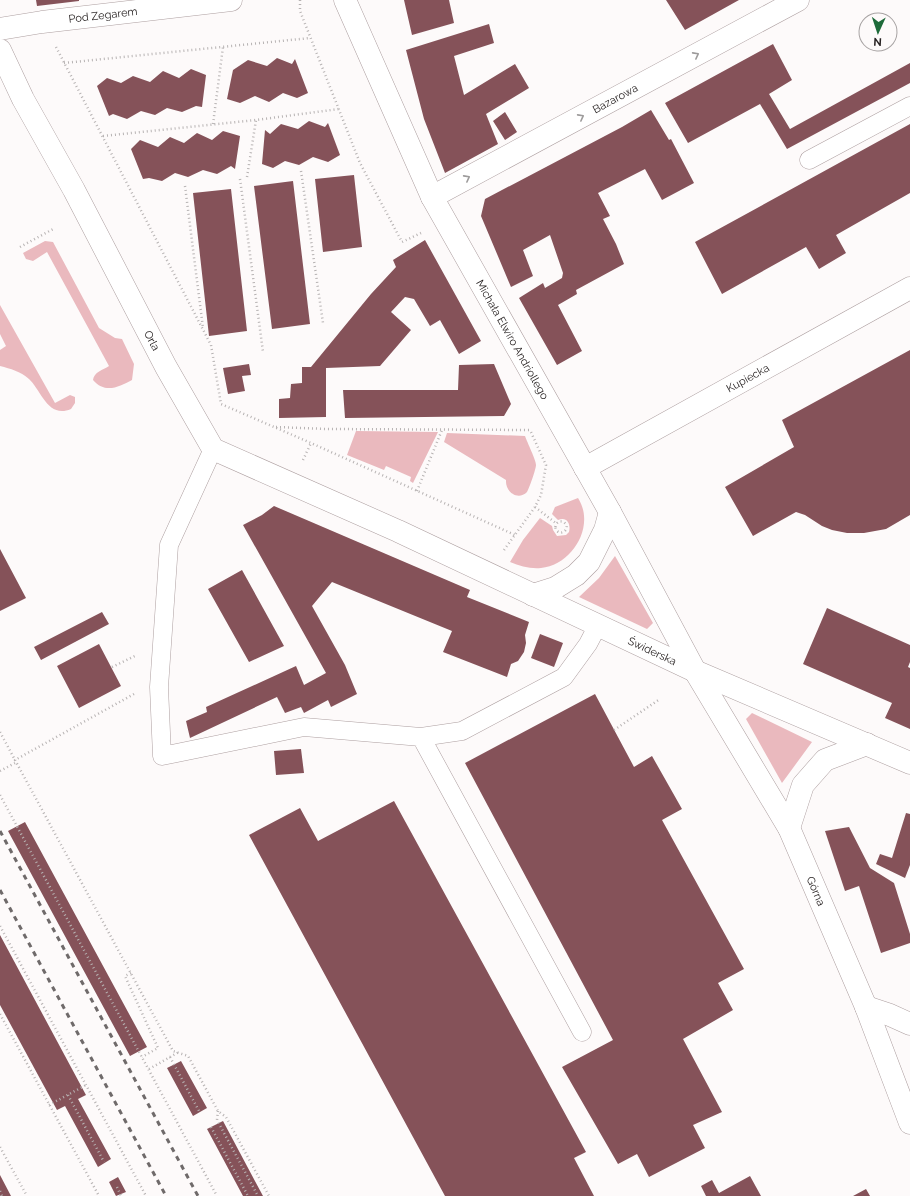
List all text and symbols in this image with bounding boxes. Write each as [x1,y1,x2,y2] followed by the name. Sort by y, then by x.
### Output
[68,4,138,25] street label: Pod Zegarem
[858,12,898,52] north arrow
[873,35,882,48] text: N
[691,52,699,60] one-way arrow
[590,81,640,116] street label: Bazarowa
[577,114,584,121] one-way arrow
[463,176,470,183] one-way arrow
[474,277,552,402] street label: Michała Elwiro Andriollego
[142,328,163,353] street label: Orla
[724,361,771,395] street label: Kupiecka
[626,633,679,668] street label: Świderska
[804,874,828,908] street label: Górna

